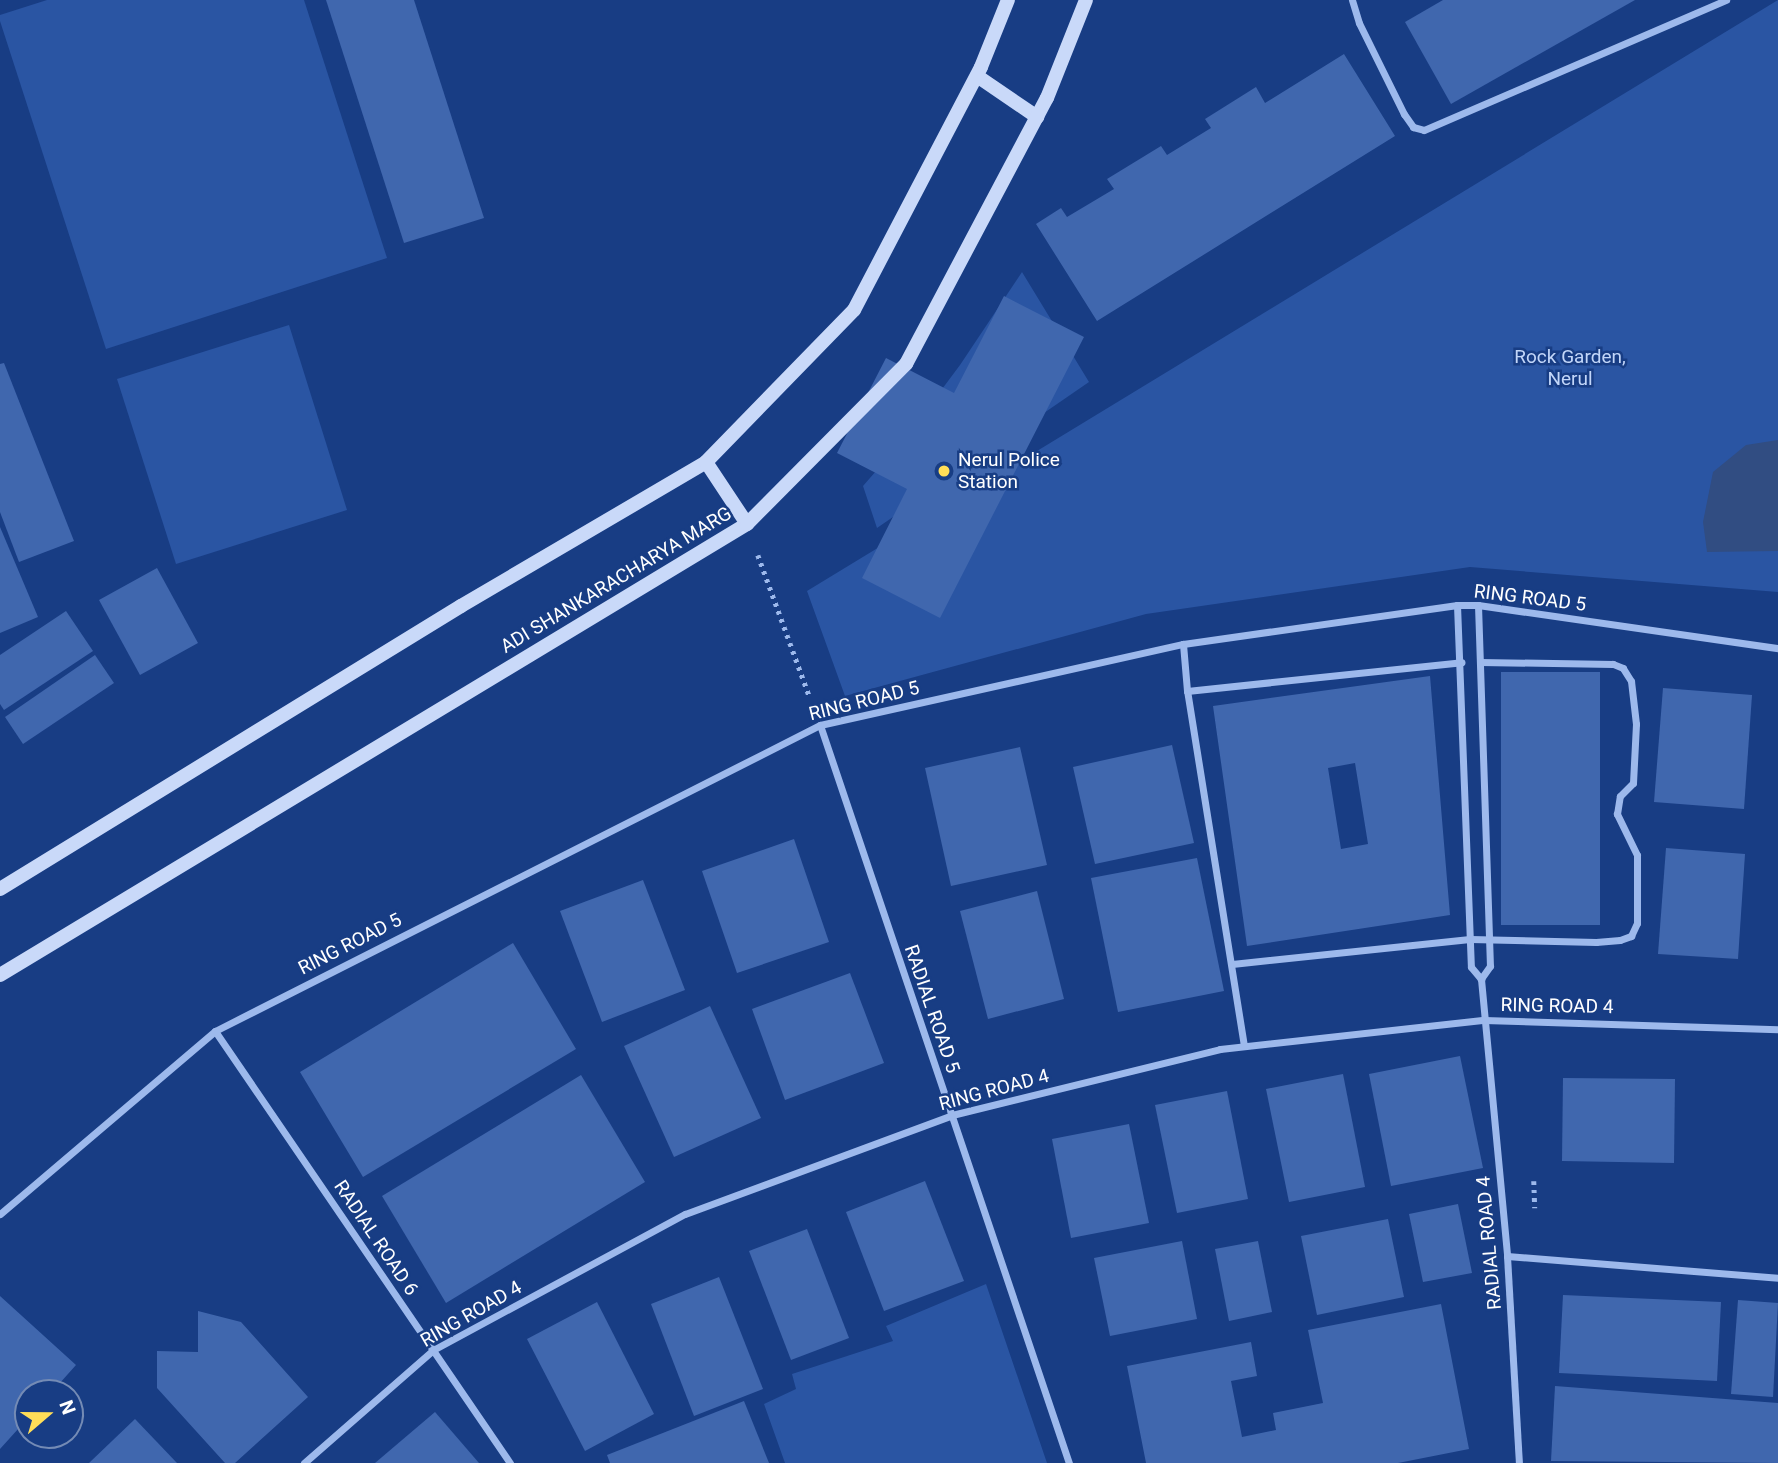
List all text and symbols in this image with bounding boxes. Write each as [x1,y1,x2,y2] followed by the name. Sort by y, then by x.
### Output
[1514,346,1626,390] park label: Rock Garden, Nerul
[958,449,1060,493] place label: Nerul Police Station
[936,463,952,479] marker: Nerul Police Station
[496,502,736,658] street label: ADI SHANKARACHARYA MARG
[1473,580,1587,616] street label: RING ROAD 5
[806,676,922,726] street label: RING ROAD 5
[295,908,405,980] street label: RING ROAD 5
[899,942,965,1076] street label: RADIAL ROAD 5
[1500,994,1614,1018] street label: RING ROAD 4
[937,1064,1051,1116] street label: RING ROAD 4
[1472,1175,1506,1311] street label: RADIAL ROAD 4
[329,1176,423,1300] street label: RADIAL ROAD 6
[416,1276,526,1352] street label: RING ROAD 4
[14,1379,84,1449] north arrow
[54,1397,80,1418] text: N

